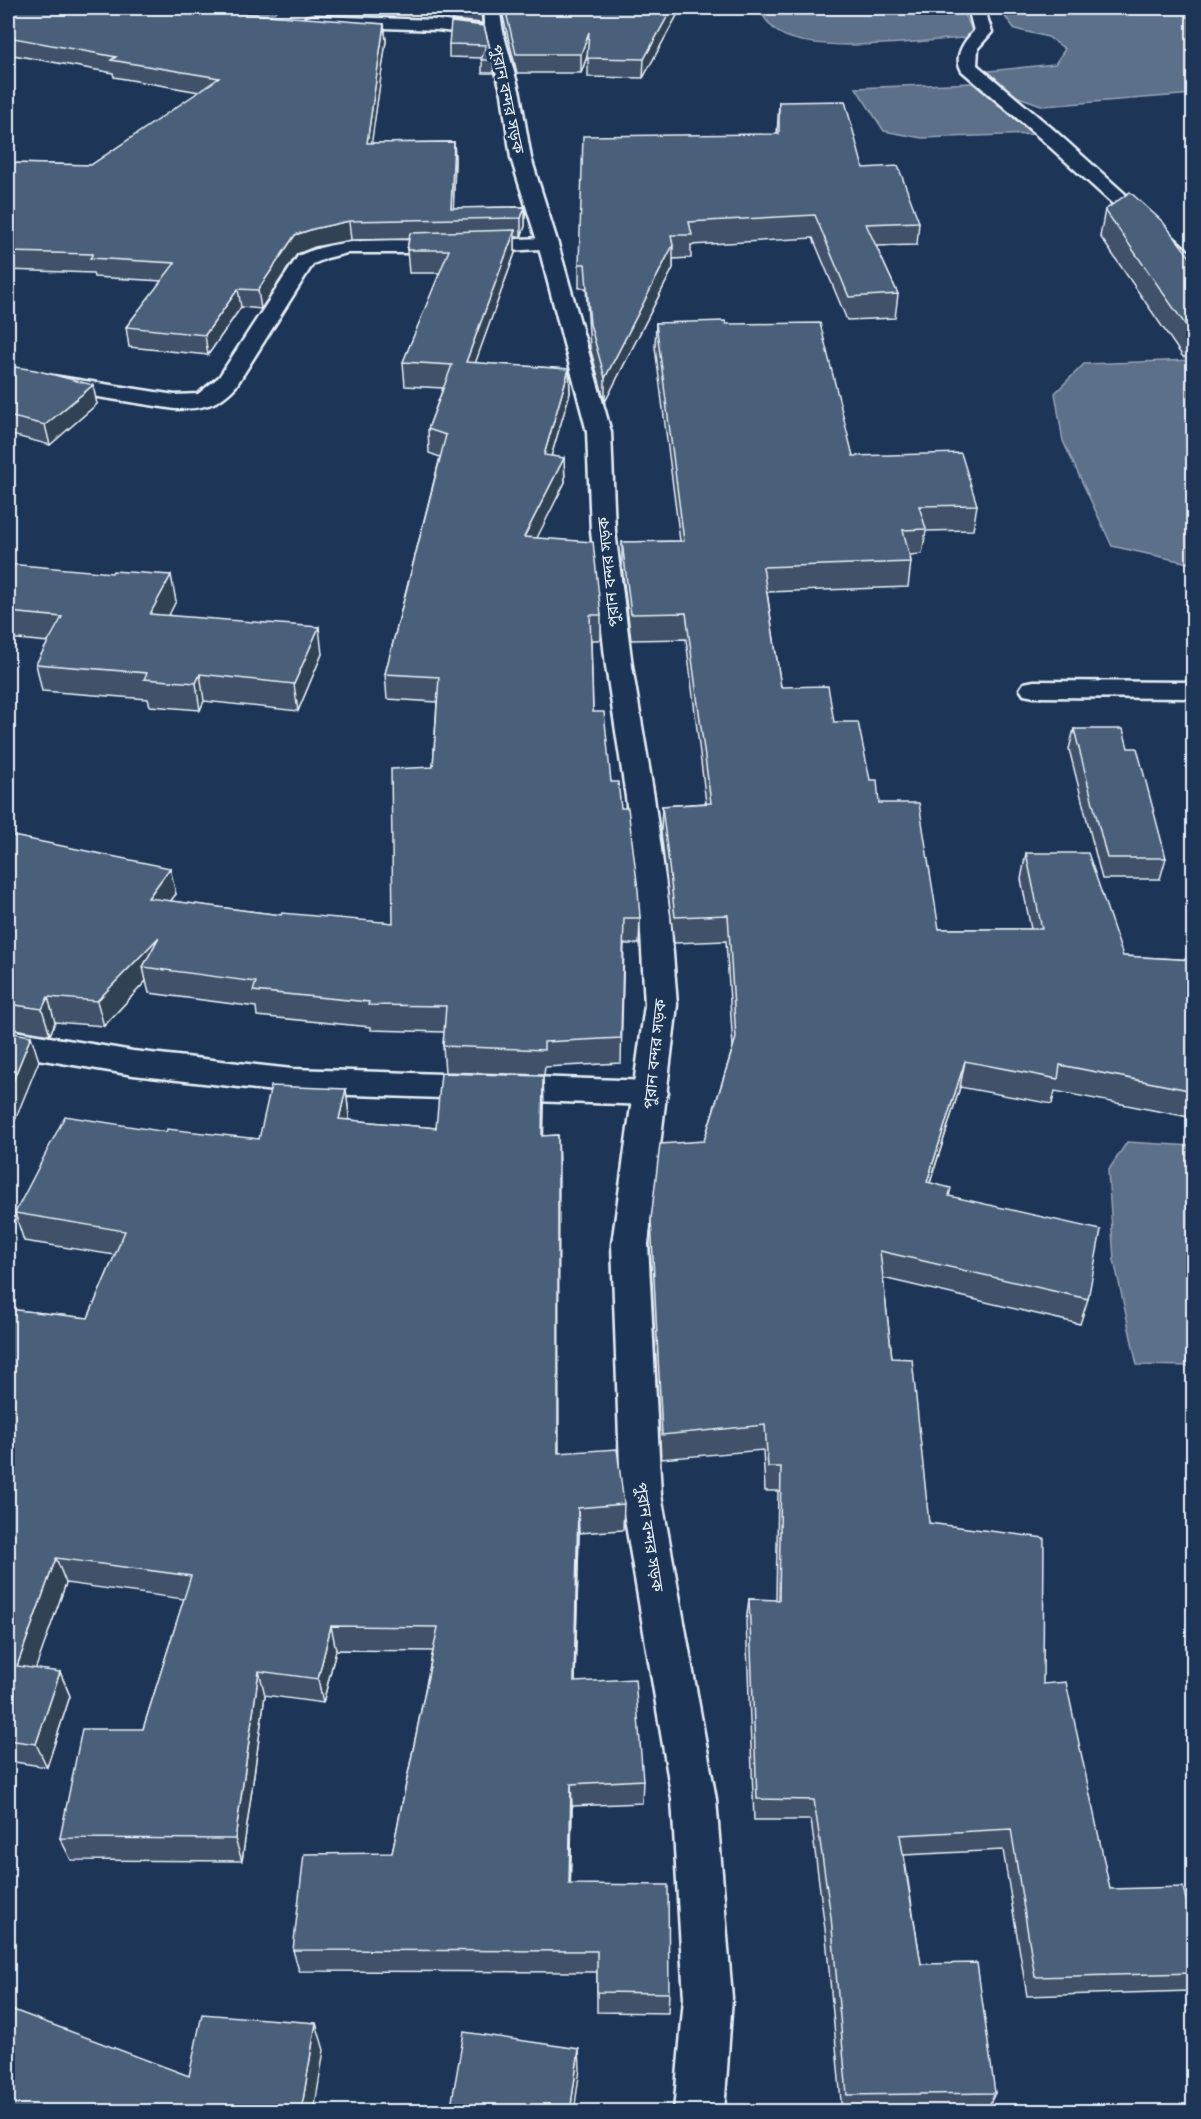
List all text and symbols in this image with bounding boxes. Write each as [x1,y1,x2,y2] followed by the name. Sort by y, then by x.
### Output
[486,43,528,156] street label: পুরান বন্দর সড়ক
[594,515,625,628] street label: পুরান বন্দর সড়ক
[640,997,671,1110] street label: পুরান বন্দর সড়ক
[630,1481,667,1594] street label: পুরান বন্দর সড়ক

